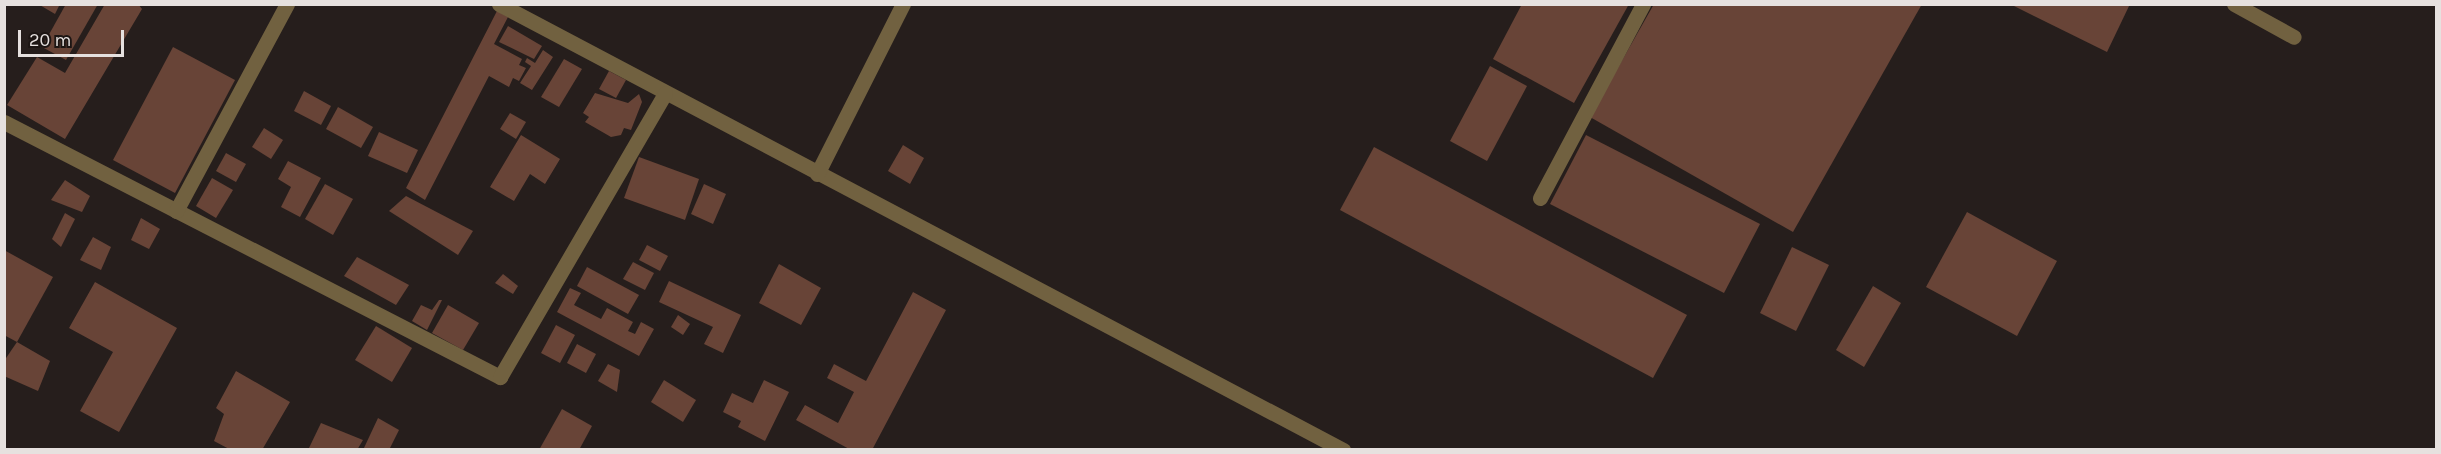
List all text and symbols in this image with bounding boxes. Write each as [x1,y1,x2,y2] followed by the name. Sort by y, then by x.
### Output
[21,18,128,56] scale bar
[29,29,71,51] text: 20 m

